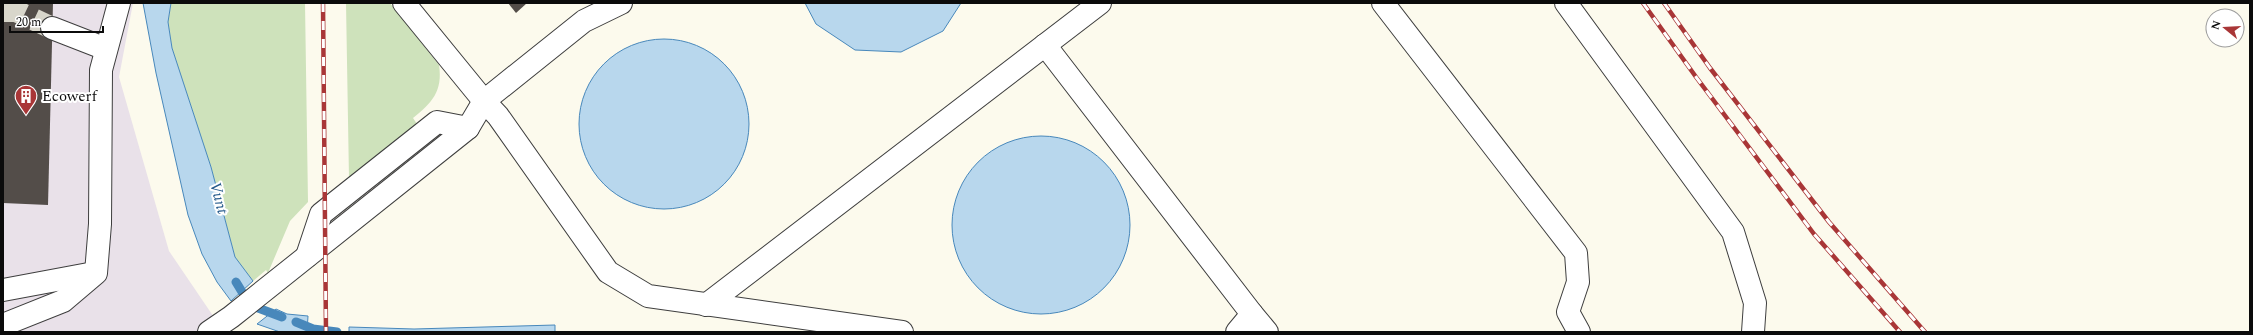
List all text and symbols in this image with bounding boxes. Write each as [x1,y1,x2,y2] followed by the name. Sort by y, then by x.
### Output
[10,8,103,34] scale bar
[2205,8,2245,48] north arrow
[16,13,41,32] text: 20 m
[2206,18,2225,32] text: N
[13,83,39,116] building icon: Ecowerf
[42,85,99,108] place label: Ecowerf
[203,179,235,218] water label: Vunt

